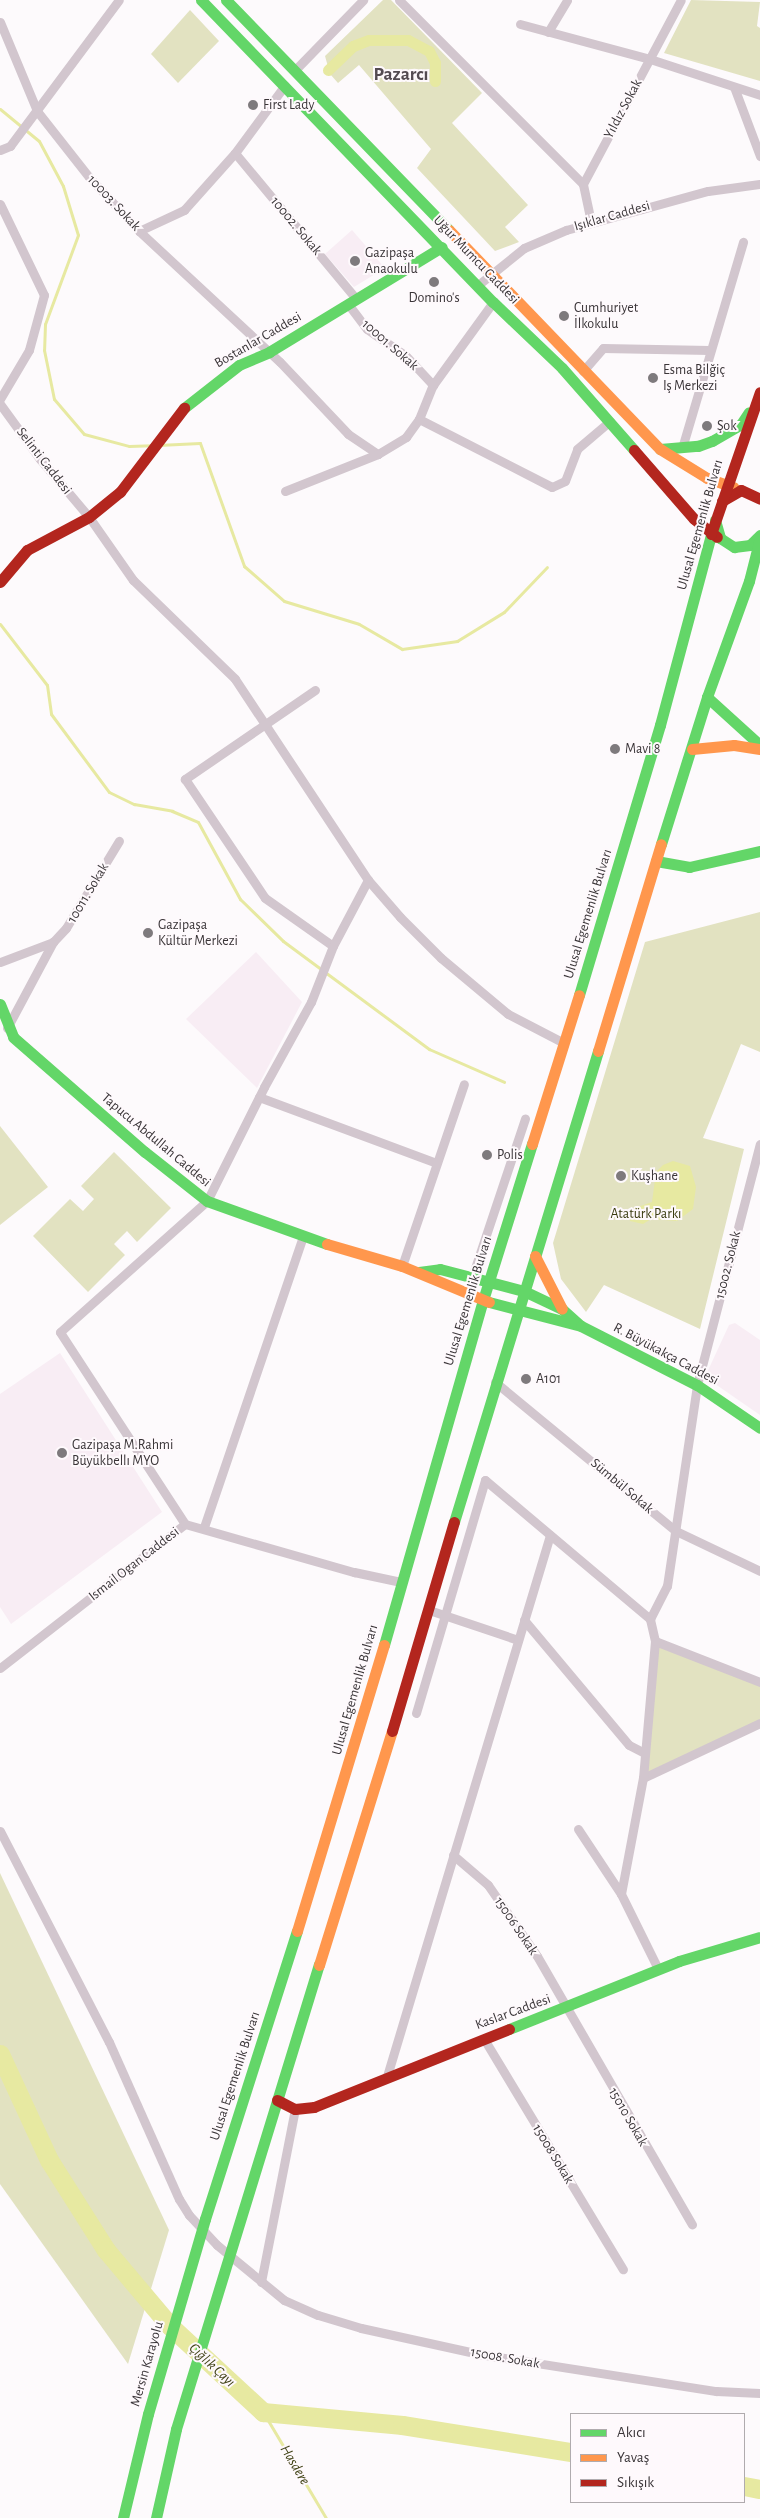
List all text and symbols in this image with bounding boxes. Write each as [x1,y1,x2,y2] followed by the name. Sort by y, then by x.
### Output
[373,64,429,86] district label: Pazarcı
[600,76,646,142] street label: Yıldız Sokak
[263,97,314,113] place label: First Lady
[247,99,259,111] marker: First Lady
[84,172,144,234] street label: 10003. Sokak
[267,193,325,259] street label: 10002. Sokak
[572,197,652,235] street label: Işıklar Caddesi
[430,212,522,308] street label: Uğur Mumcu Caddesi
[365,245,418,278] place label: Gazipaşa Anaokulu
[349,255,361,267] marker: Gazipaşa Anaokulu
[428,276,440,288] marker: Domino's
[408,290,460,306] place label: Domino's
[574,300,638,332] place label: Cumhuriyet İlkokulu
[212,308,304,372] street label: Bostanlar Caddesi
[558,310,570,322] marker: Cumhuriyet İlkokulu
[358,316,422,374] street label: 10001. Sokak
[663,362,725,394] place label: Esma Bilğiç Iş Merkezi
[647,372,659,384] marker: Esma Bilğiç Iş Merkezi
[717,418,737,434] place label: Şok
[701,420,713,432] marker: Şok
[13,424,75,498] street label: Selinti Caddesi
[673,458,727,592] street label: Ulusal Egemenlik Bulvarı
[625,741,660,757] place label: Mavi 8
[609,743,621,755] marker: Mavi 8
[560,847,616,981] street label: Ulusal Egemenlik Bulvarı
[64,860,112,926] street label: 10011. Sokak
[158,917,238,950] place label: Gazipaşa Kültür Merkezi
[142,927,154,939] marker: Gazipaşa Kültür Merkezi
[98,1089,214,1191] street label: Tapucu Abdullah Caddesi
[497,1147,523,1163] place label: Polis
[481,1149,493,1161] marker: Polis
[631,1168,678,1184] place label: Kuşhane
[615,1170,627,1182] marker: Kuşhane
[611,1206,681,1222] park label: Atatürk Parkı
[711,1229,745,1301] street label: 15002. Sokak
[440,1234,496,1368] street label: Ulusal Egemenlik Bulvarı
[610,1319,722,1389] street label: R. Büyükakça Caddesi
[536,1371,561,1387] place label: A101
[520,1373,532,1385] marker: A101
[72,1437,173,1470] place label: Gazipaşa M.Rahmi Büyükbellı MYO
[56,1447,68,1459] marker: Gazipaşa M.Rahmi Büyükbellı MYO
[587,1455,657,1517] street label: Sümbül Sokak
[85,1523,183,1605] street label: Ismail Ogan Caddesi
[328,1623,382,1757] street label: Ulusal Egemenlik Bulvarı
[490,1894,542,1958] street label: 15006 Sokak
[473,1991,553,2033] street label: Kaslar Caddesi
[206,2009,264,2143] street label: Ulusal Egemenlik Bulvarı
[605,2085,651,2149] street label: 15010 Sokak
[529,2121,577,2187] street label: 15008 Sokak
[127,2320,167,2408] street label: Mersin Karayolu
[185,2339,239,2391] water label: Çığlık Çayı
[469,2344,541,2372] street label: 15008. Sokak
[570,2413,745,2503] legend
[617,2425,646,2440] text: Akıcı
[276,2442,314,2488] water label: Hasdere
[617,2450,649,2465] text: Yavaş
[617,2475,654,2490] text: Sıkışık

